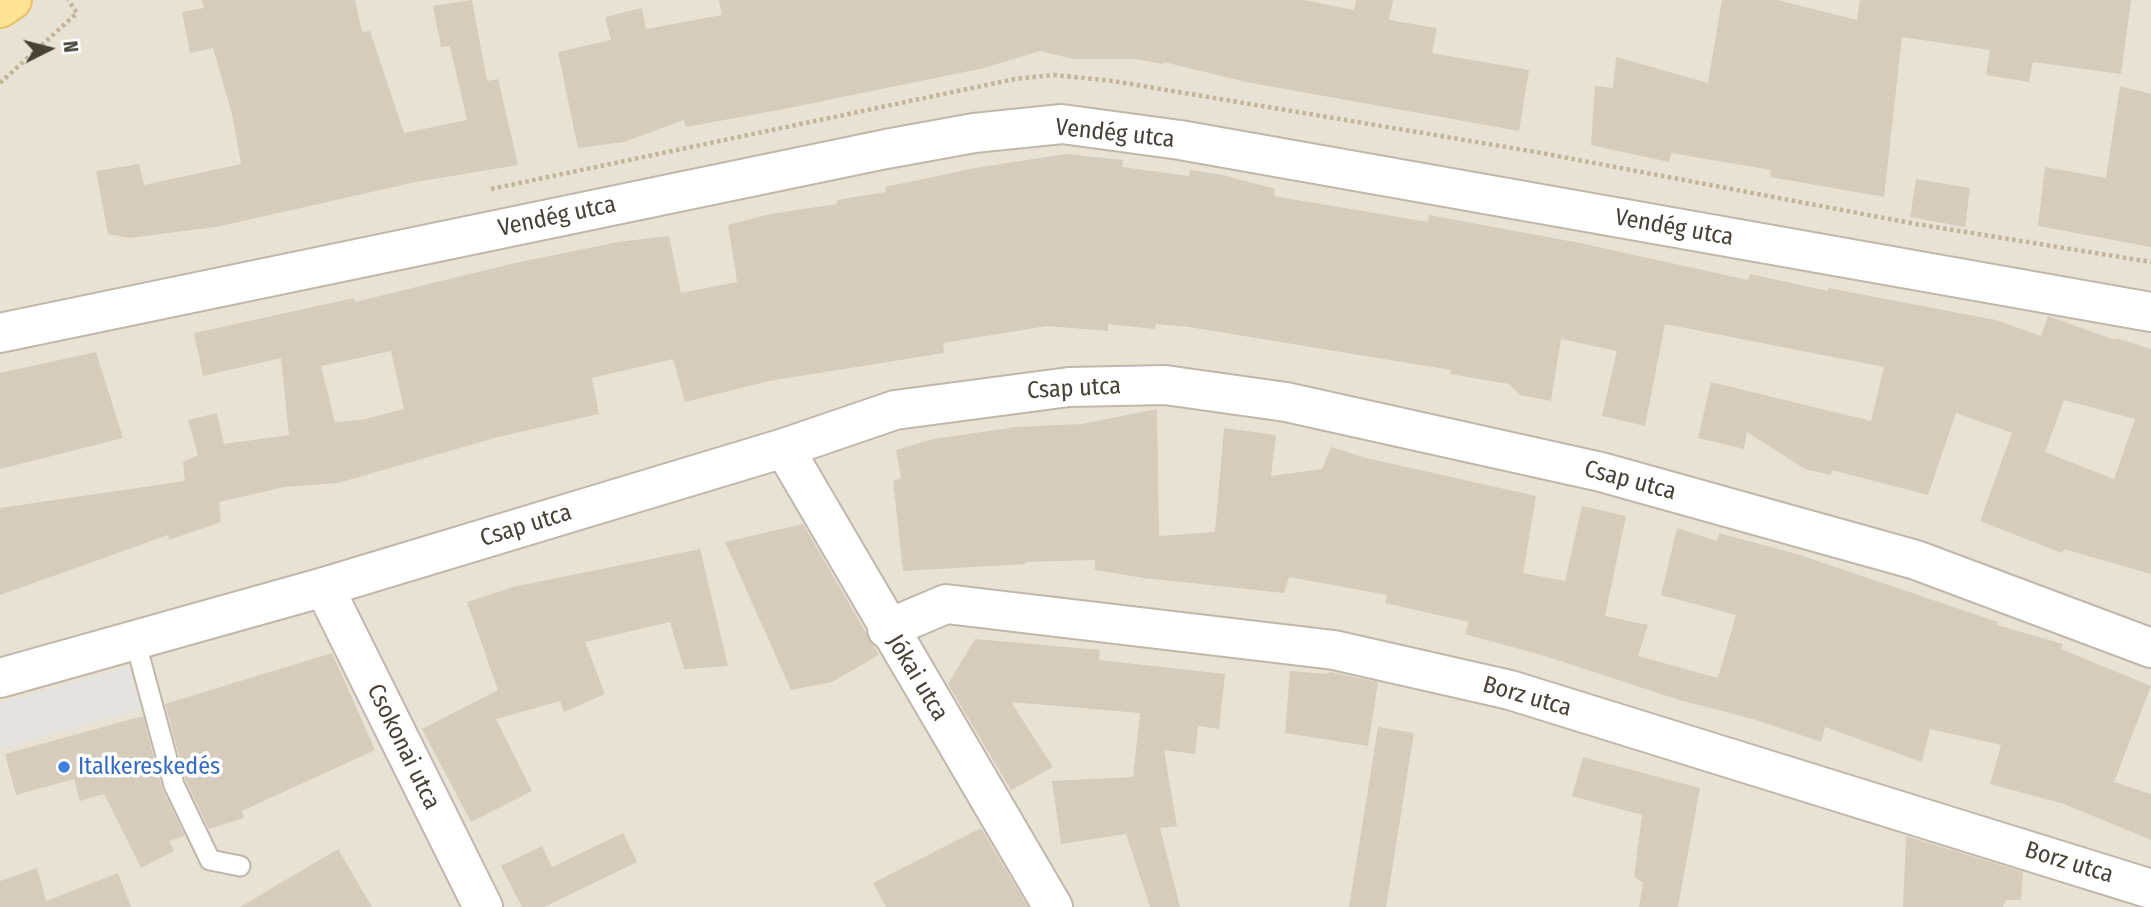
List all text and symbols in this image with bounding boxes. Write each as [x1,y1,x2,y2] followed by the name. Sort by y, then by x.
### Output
[14,14,84,84] north arrow
[58,40,82,54] text: N
[1054,113,1176,155] street label: Vendég utca
[496,190,618,244] street label: Vendég utca
[1613,203,1735,253] street label: Vendég utca
[1026,372,1122,406] street label: Csap utca
[1581,455,1679,507] street label: Csap utca
[477,498,575,554] street label: Csap utca
[880,630,954,726] street label: Jókai utca
[1479,671,1575,723] street label: Borz utca
[360,679,446,815] street label: Csokonai utca
[78,753,220,781] place label: Italkereskedés
[56,759,72,775] marker: Italkereskedés
[2021,836,2117,890] street label: Borz utca

